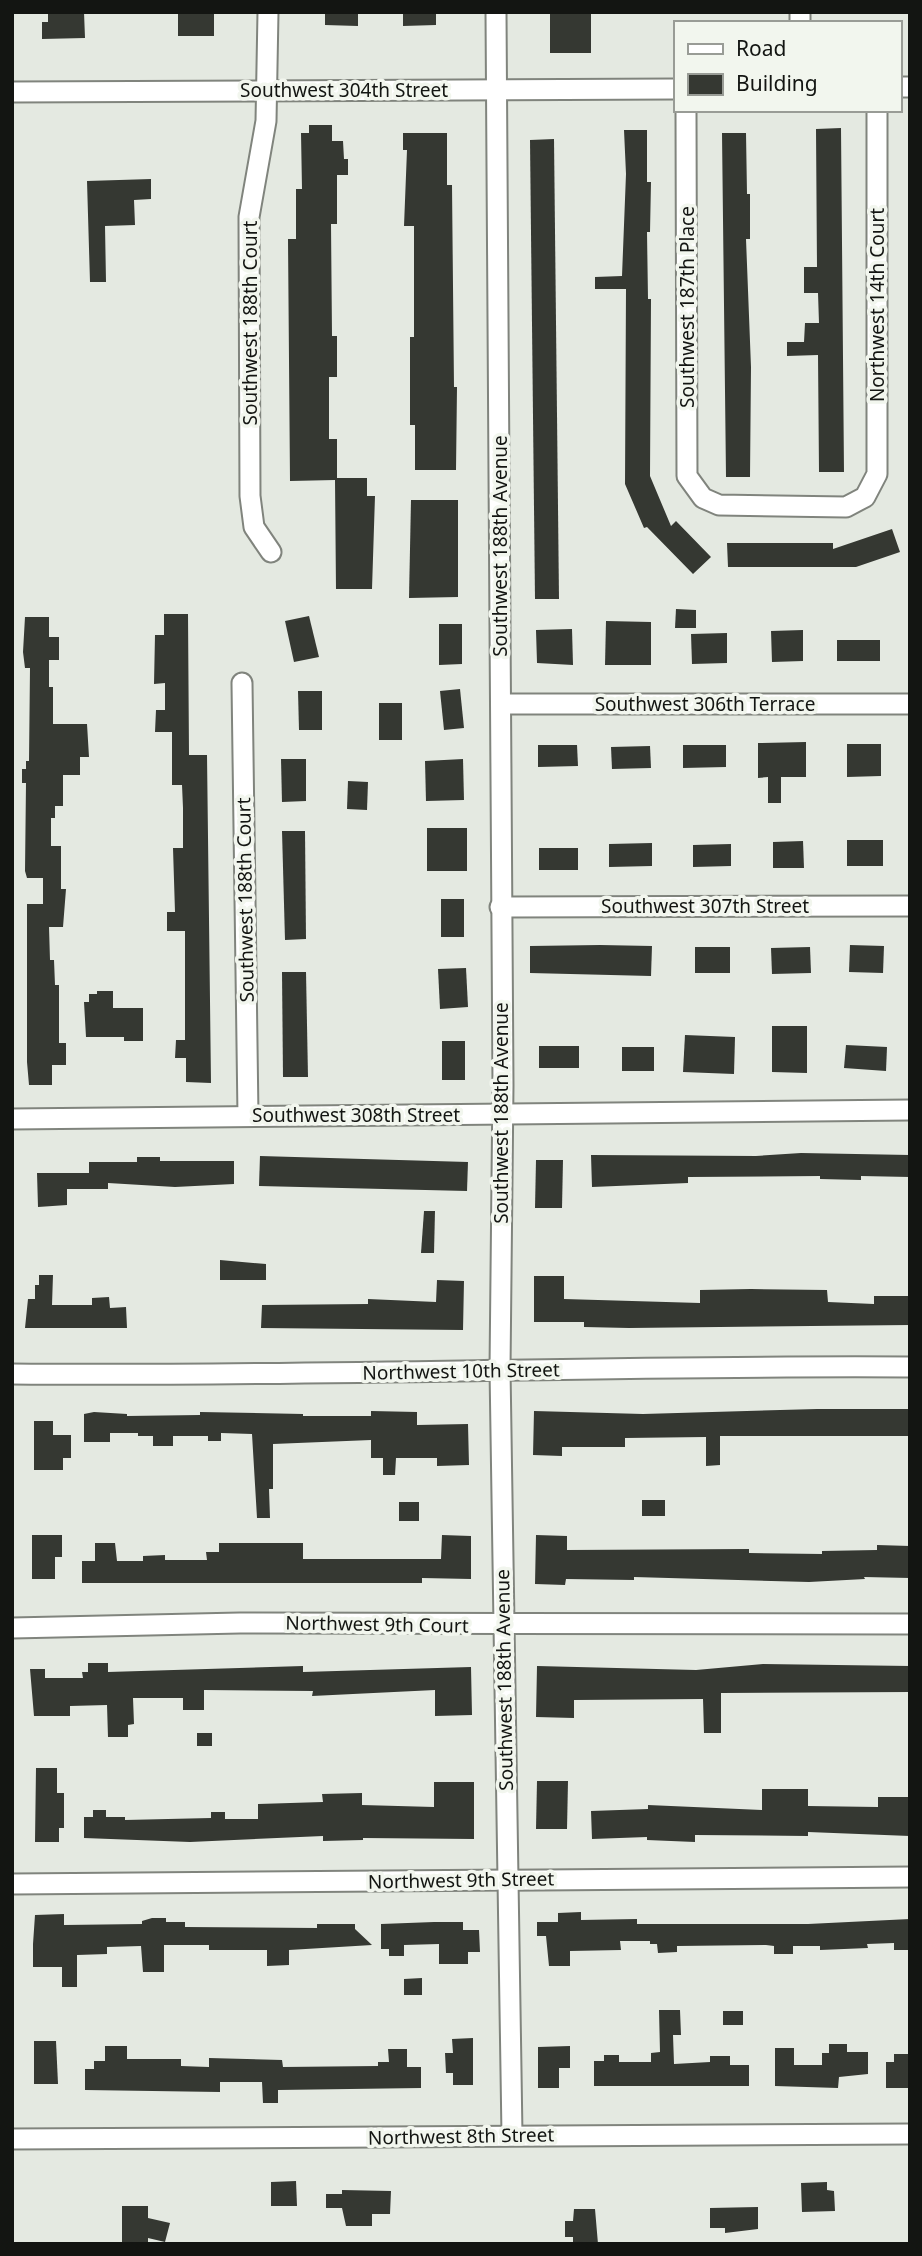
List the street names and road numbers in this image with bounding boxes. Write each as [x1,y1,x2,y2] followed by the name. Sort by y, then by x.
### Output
[240,77,448,103] street label: Southwest 304th Street
[674,206,700,408] street label: Southwest 187th Place
[864,208,890,402] street label: Northwest 14th Court
[237,220,263,425] street label: Southwest 188th Court
[487,435,513,657] street label: Southwest 188th Avenue
[595,691,815,717] street label: Southwest 306th Terrace
[230,797,260,1003] street label: Southwest 188th Court
[601,893,809,919] street label: Southwest 307th Street
[488,1002,514,1224] street label: Southwest 188th Avenue
[252,1102,460,1128] street label: Southwest 308th Street
[362,1356,560,1386] street label: Northwest 10th Street
[489,1569,519,1791] street label: Southwest 188th Avenue
[285,1609,469,1639] street label: Northwest 9th Court
[368,1865,555,1895] street label: Northwest 9th Street
[368,2121,555,2151] street label: Northwest 8th Street

